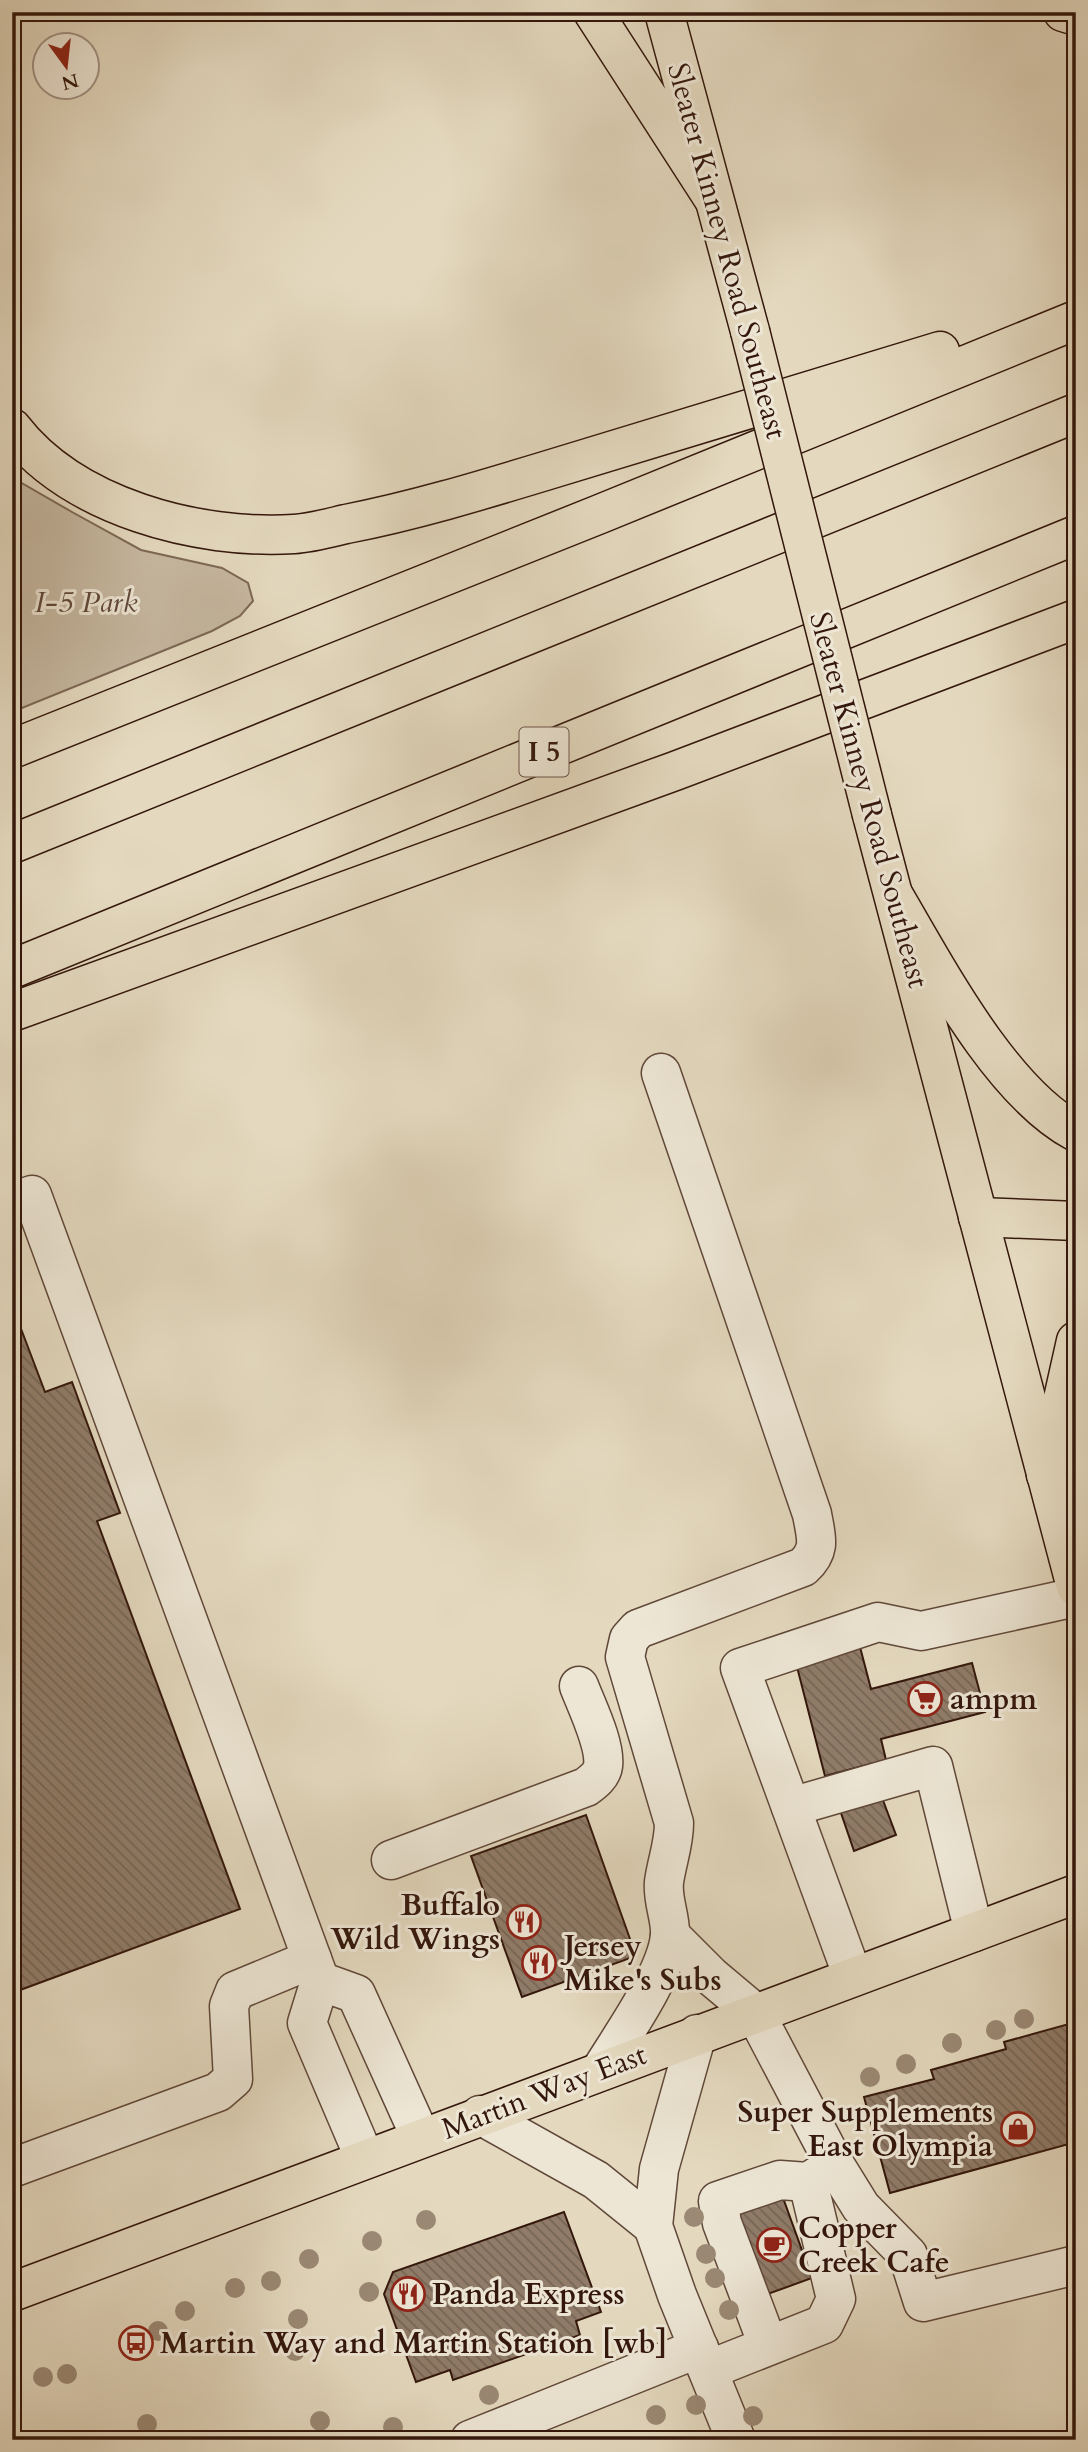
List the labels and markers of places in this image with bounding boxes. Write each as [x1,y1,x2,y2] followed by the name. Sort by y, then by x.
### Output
[950,1679,1038,1720] place label: ampm
[906,1680,944,1718] supermarket icon: ampm
[330,1885,500,1960] place label: Buffalo Wild Wings
[505,1903,543,1941] restaurant icon: Buffalo Wild Wings
[560,1926,722,2001] place label: Jersey Mike's Subs
[520,1944,558,1982] restaurant icon: Jersey Mike's Subs
[738,2092,993,2167] place label: Super Supplements East Olympia
[999,2110,1037,2148] shop icon: Super Supplements East Olympia
[798,2208,950,2283] place label: Copper Creek Cafe
[755,2226,793,2264] cafe icon: Copper Creek Cafe
[432,2274,625,2315] place label: Panda Express
[389,2275,427,2313] restaurant icon: Panda Express
[160,2323,667,2364] place label: Martin Way and Martin Station [wb]
[117,2324,155,2362] bus stop icon: Martin Way and Martin Station [wb]

